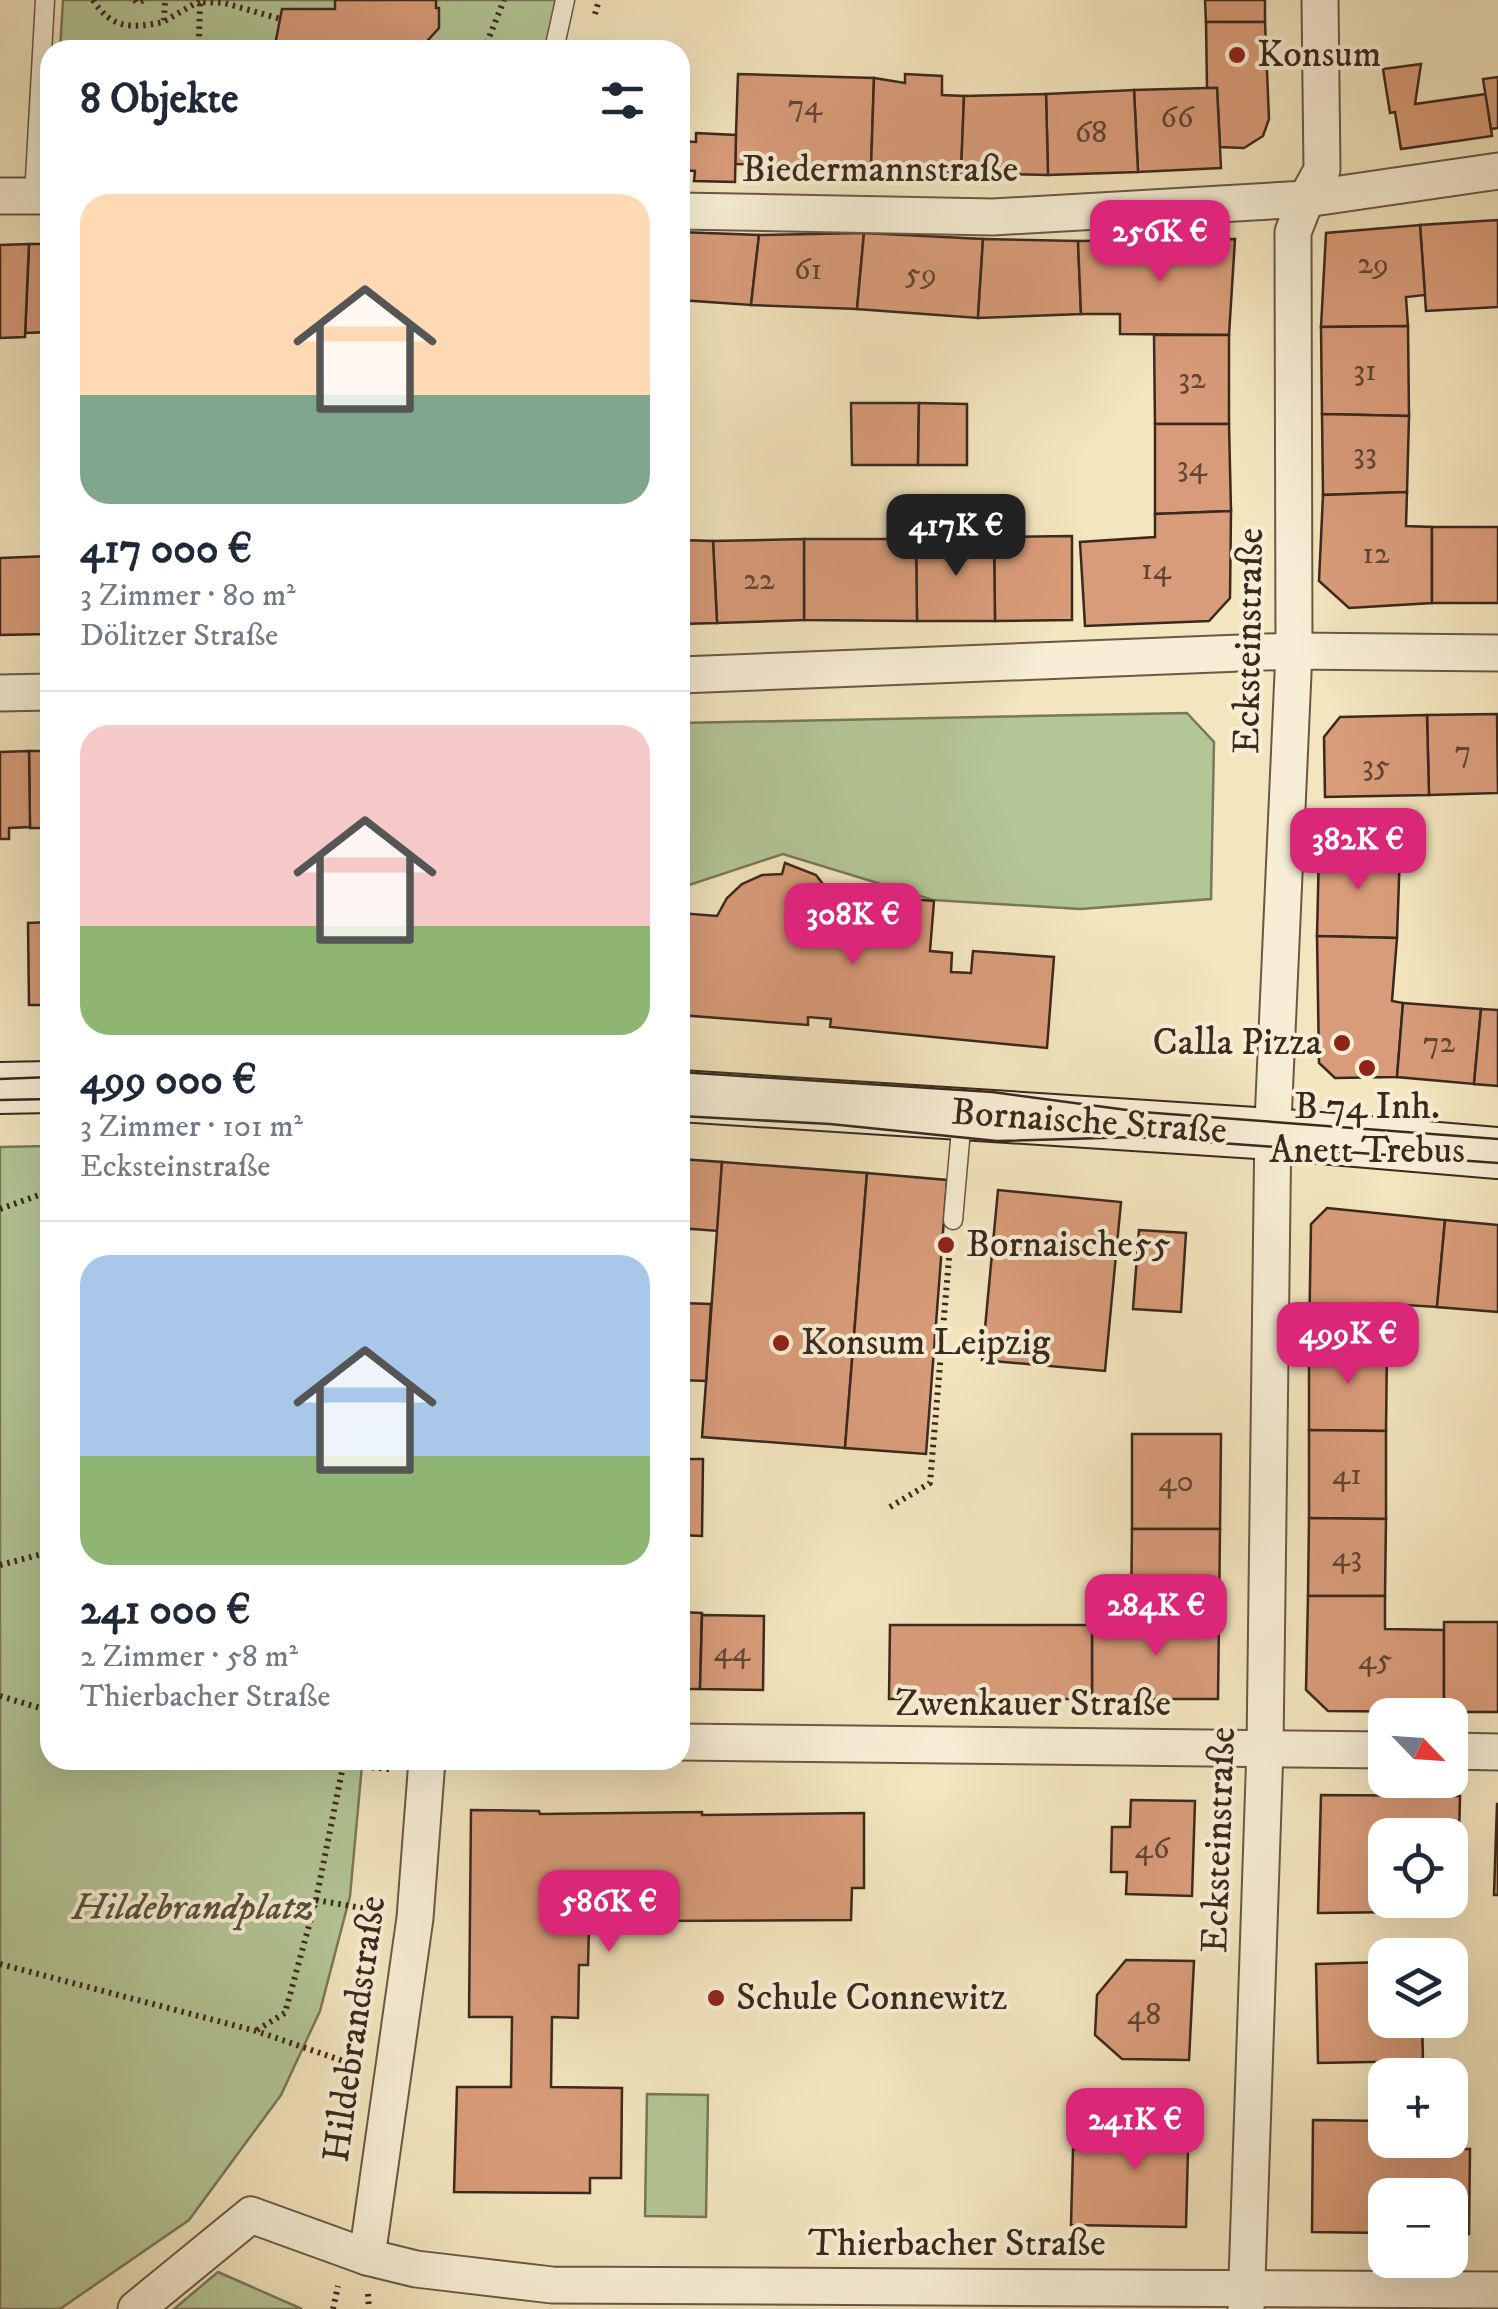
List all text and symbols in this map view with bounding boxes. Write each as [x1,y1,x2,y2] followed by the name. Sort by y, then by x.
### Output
[1257,31,1381,79] place label: Konsum
[1226,44,1248,66] marker: Konsum
[595,73,650,128] icon: filters
[80,74,238,126] text: 8 Objekte
[788,86,823,126] house number: 74
[1160,98,1195,138] house number: 66
[1075,113,1107,153] house number: 68
[742,146,1018,194] street label: Biedermannstraße
[1079,200,1241,285] pin: 256K €
[1112,212,1208,252] text: 256K €
[1357,244,1389,284] house number: 29
[794,250,822,290] house number: 61
[905,254,937,294] house number: 59
[275,259,455,439] icon: home
[1353,351,1377,391] house number: 31
[1178,359,1206,399] house number: 32
[1353,434,1377,474] house number: 33
[1177,447,1208,487] house number: 34
[875,494,1037,579] pin: 417K €
[908,506,1004,546] text: 417K €
[80,524,252,576] text: 417 000 €
[1223,527,1275,755] street label: Ecksteinstraße
[1362,534,1390,574] house number: 12
[1141,550,1172,590] house number: 14
[743,560,775,600] house number: 22
[80,576,296,616] text: 3 Zimmer · 80 m²
[80,616,278,656] text: Dölitzer Straße
[1455,732,1471,772] house number: 7
[1362,746,1390,786] house number: 35
[275,790,455,970] icon: home
[1277,808,1439,893] pin: 382K €
[1312,820,1404,860] text: 382K €
[772,883,934,968] pin: 308K €
[806,895,900,935] text: 308K €
[1153,1019,1322,1067] place label: Calla Pizza
[1423,1023,1456,1063] house number: 72
[1331,1032,1353,1054] marker: Calla Pizza
[80,1055,257,1107] text: 499 000 €
[1356,1057,1378,1079] marker: B 74 Inh. Anett Trebus
[1269,1083,1465,1175] place label: B 74 Inh. Anett Trebus
[950,1088,1228,1156] street label: Bornaische Straße
[80,1107,303,1147] text: 3 Zimmer · 101 m²
[80,1147,270,1187] text: Ecksteinstraße
[966,1221,1171,1269] place label: Bornaische55
[935,1234,957,1256] marker: Bornaische55
[1267,1302,1429,1387] pin: 499K €
[1299,1314,1397,1354] text: 499K €
[801,1319,1051,1367] place label: Konsum Leipzig
[275,1320,455,1500] icon: home
[770,1332,792,1354] marker: Konsum Leipzig
[1332,1455,1362,1495] house number: 41
[1158,1462,1194,1502] house number: 40
[1332,1537,1362,1577] house number: 43
[1075,1574,1237,1659] pin: 284K €
[80,1585,251,1637] text: 241 000 €
[1107,1586,1205,1626] text: 284K €
[714,1632,751,1672] house number: 44
[80,1637,298,1677] text: 2 Zimmer · 58 m²
[1358,1640,1392,1680] house number: 45
[80,1677,331,1717] text: Thierbacher Straße
[895,1680,1171,1728] street label: Zwenkauer Straße
[1368,1698,1468,1798] north arrow
[1368,1698,1468,2278] map controls
[1191,1726,1247,1954] street label: Ecksteinstraße
[1368,1818,1468,1918] button: locate
[1134,1829,1171,1869] house number: 46
[528,1870,690,1955] pin: 586K €
[561,1882,657,1922] text: 586K €
[71,1884,314,1932] park label: Hildebrandplatz
[313,1893,397,2165] street label: Hildebrandstraße
[1368,1938,1468,2038] button: layers
[736,1974,1007,2022] place label: Schule Connewitz
[705,1987,727,2009] marker: Schule Connewitz
[1127,1995,1161,2035] house number: 48
[1368,2058,1468,2158] button: +
[1054,2088,1216,2173] pin: 241K €
[1088,2100,1182,2140] text: 241K €
[1368,2178,1468,2278] button: −
[808,2220,1106,2268] street label: Thierbacher Straße

